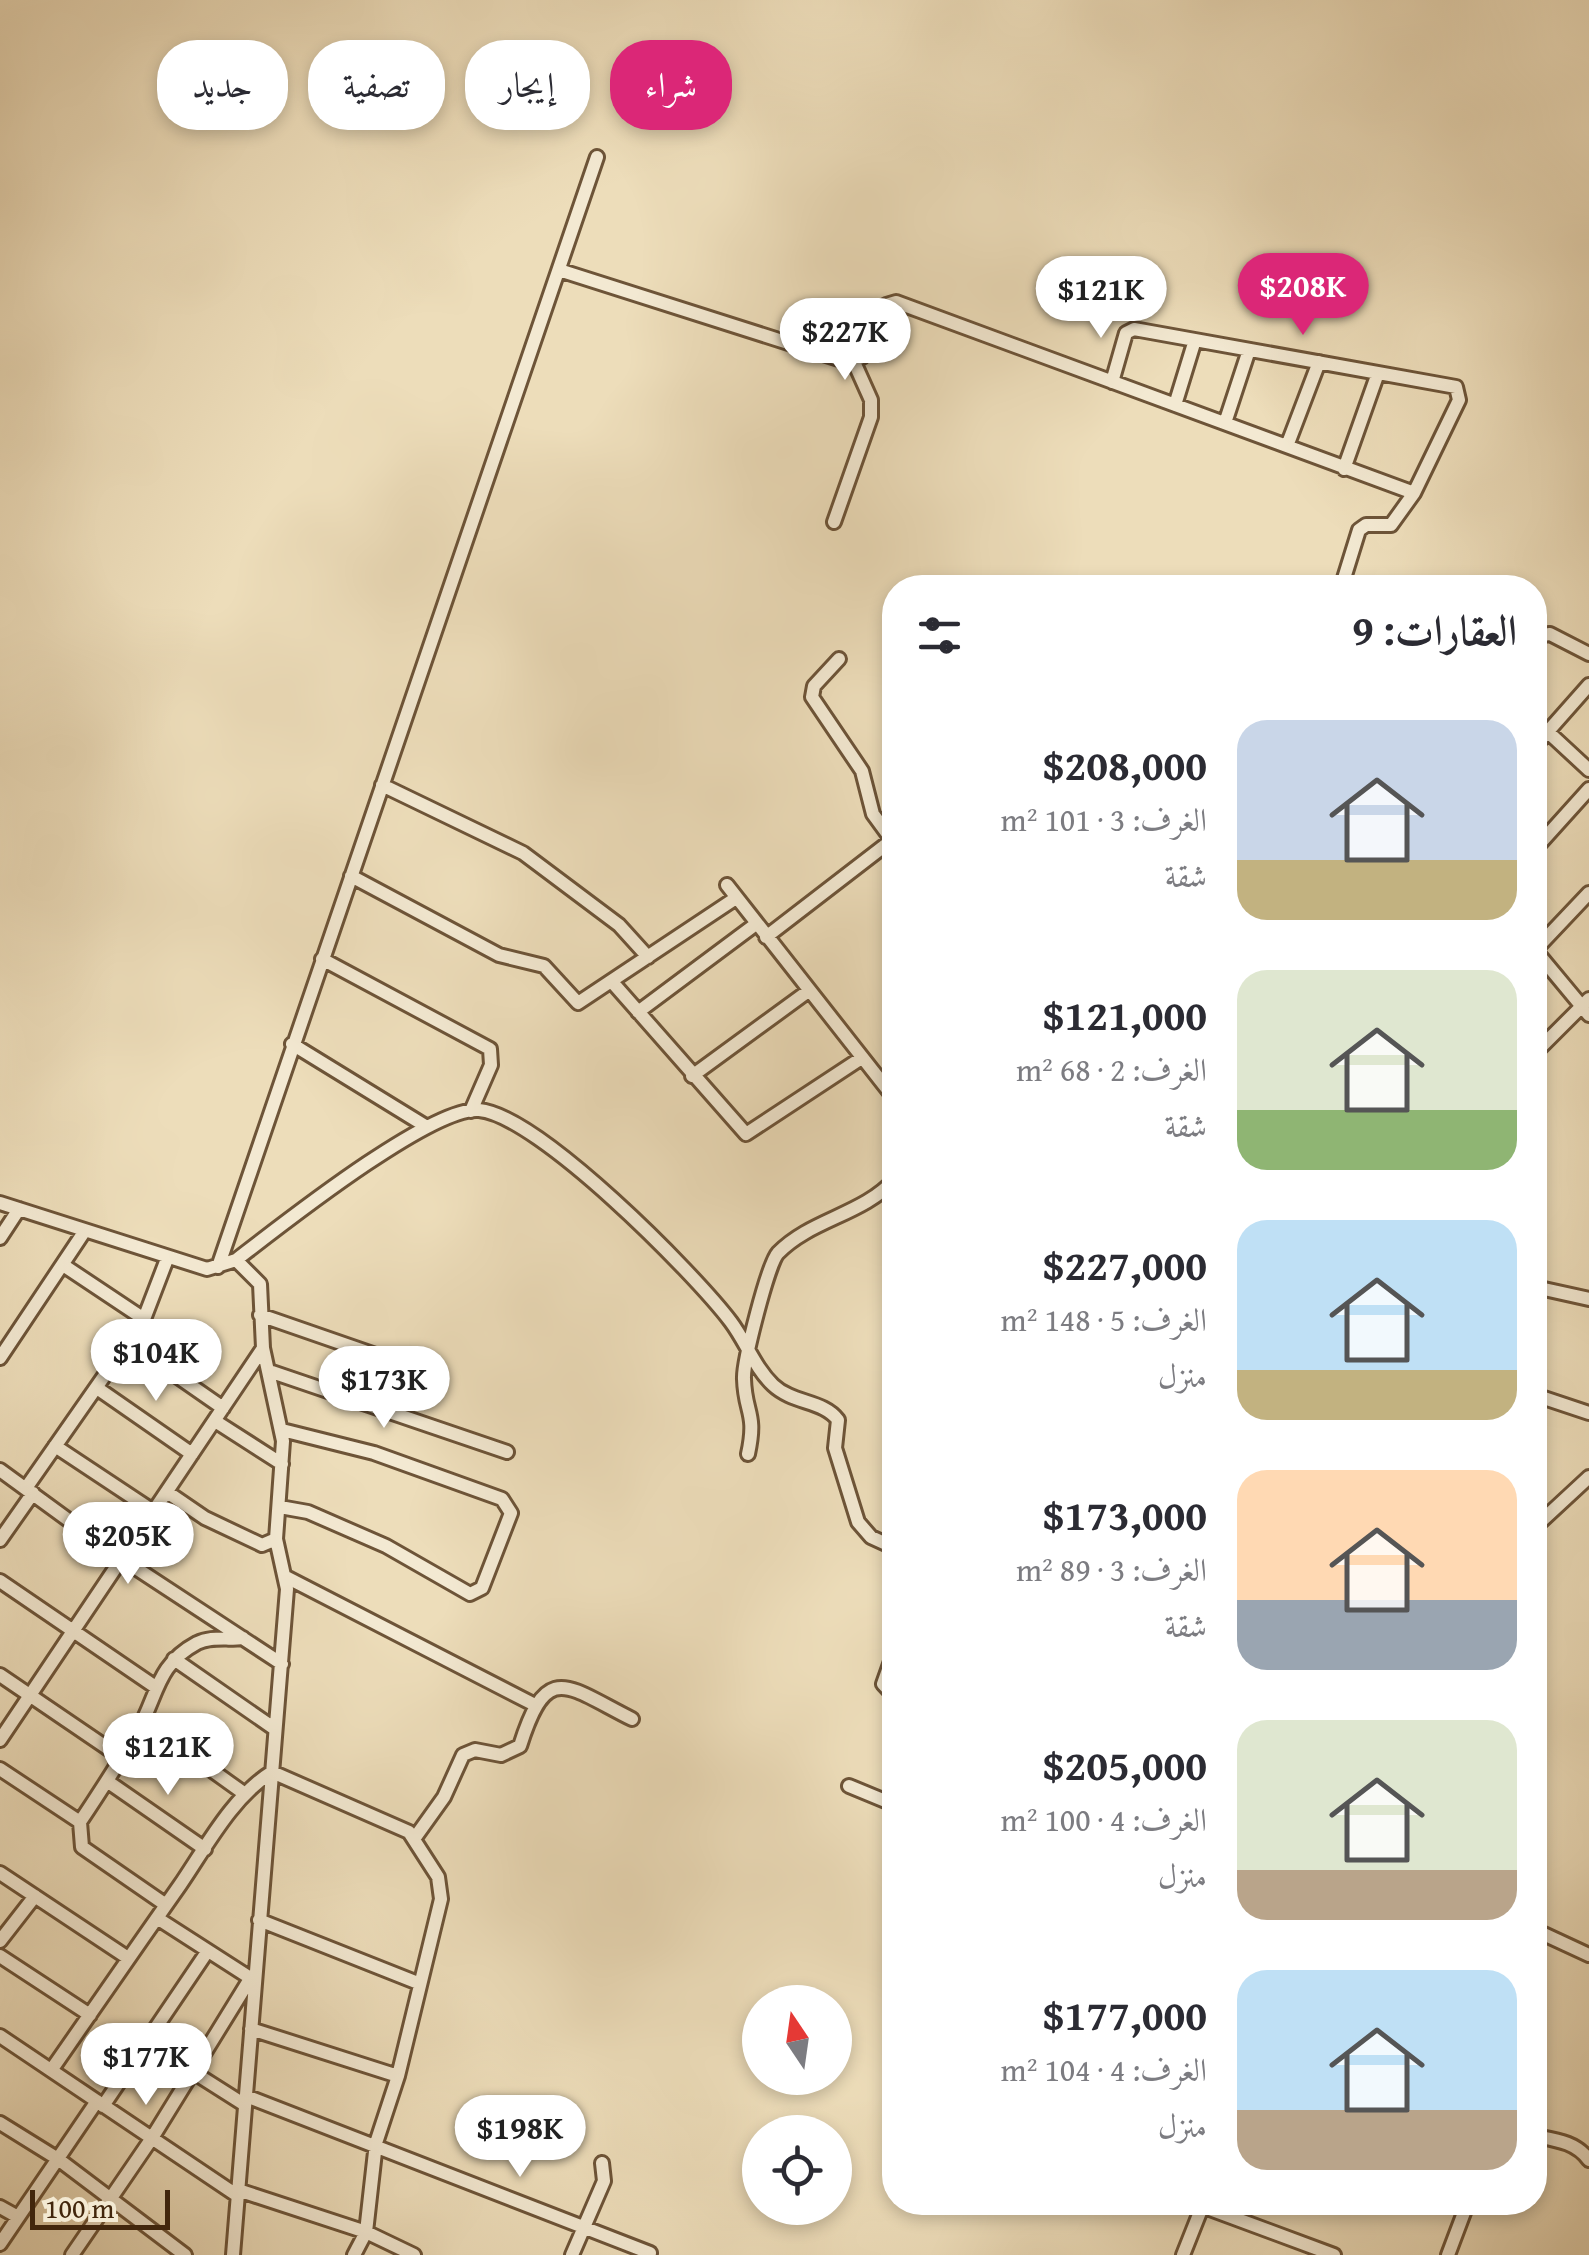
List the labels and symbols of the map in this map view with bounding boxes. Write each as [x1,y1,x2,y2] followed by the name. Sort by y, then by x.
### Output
[1233,253,1373,338] pin: $208K
[1031,256,1171,341] pin: $121K
[775,298,915,383] pin: $227K
[86,1319,226,1404] pin: $104K
[314,1346,454,1431] pin: $173K
[58,1502,198,1587] pin: $205K
[98,1713,238,1798] pin: $121K
[742,1985,852,2095] north arrow
[76,2023,216,2108] pin: $177K
[450,2095,590,2180] pin: $198K
[30,2185,170,2230] scale bar

